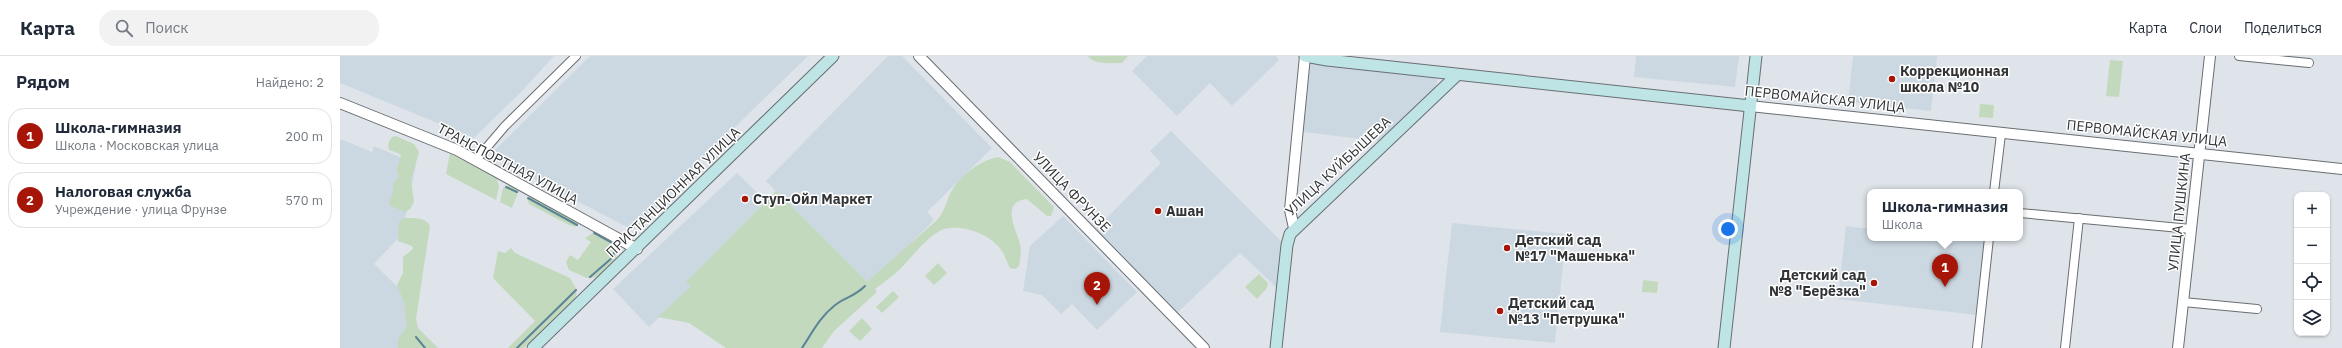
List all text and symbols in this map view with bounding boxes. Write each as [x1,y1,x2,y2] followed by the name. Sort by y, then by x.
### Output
[99,10,379,46] search box
[20,16,75,40] text: Карта
[113,17,135,39] icon: search
[145,18,189,37] text: Поиск
[2129,19,2167,37] text: Карта
[2189,19,2222,37] text: Слои
[2244,19,2322,37] text: Поделиться
[1900,62,2009,96] place label: Коррекционная школа №10
[16,71,70,93] text: Рядом
[256,74,324,91] text: Найдено: 2
[1887,74,1897,84] marker: Коррекционная школа №10
[1744,81,1906,116] street label: ПЕРВОМАЙСКАЯ УЛИЦА
[1281,112,1395,220] street label: УЛИЦА КУЙБЫШЕВА
[2066,115,2228,150] street label: ПЕРВОМАЙСКАЯ УЛИЦА
[55,118,182,137] text: Школа-гимназия
[434,119,582,209] street label: ТРАНСПОРТНАЯ УЛИЦА
[602,123,744,261] street label: ПРИСТАНЦИОННАЯ УЛИЦА
[26,128,34,145] text: 1
[285,128,323,145] text: 200 m
[55,137,219,154] text: Школа · Московская улица
[1029,148,1115,236] street label: УЛИЦА ФРУНЗЕ
[2164,152,2194,272] street label: УЛИЦА ПУШКИНА
[55,182,191,201] text: Налоговая служба
[1867,189,2023,241] popup
[753,190,872,208] place label: Ступ-Ойл Маркет
[26,192,34,209] text: 2
[285,192,323,209] text: 570 m
[2294,192,2330,336] map controls
[2294,192,2330,228] button: +
[740,194,750,204] marker: Ступ-Ойл Маркет
[1882,197,2008,216] text: Школа-гимназия
[55,201,227,218] text: Учреждение · улица Фрунзе
[1166,202,1204,220] place label: Ашан
[1153,206,1163,216] marker: Ашан
[1882,216,1923,233] text: Школа
[1718,219,1738,239] your location
[2294,228,2330,264] button: −
[1515,231,1635,265] place label: Детский сад №17 "Машенька"
[1502,243,1512,253] marker: Детский сад №17 "Машенька"
[1932,254,1958,287] pin: 1
[2294,264,2330,300] button: locate
[1769,266,1866,300] place label: Детский сад №8 "Берёзка"
[1084,272,1110,305] pin: 2
[1869,278,1879,288] marker: Детский сад №8 "Берёзка"
[1508,294,1625,328] place label: Детский сад №13 "Петрушка"
[2294,300,2330,336] button: layers
[1495,306,1505,316] marker: Детский сад №13 "Петрушка"

